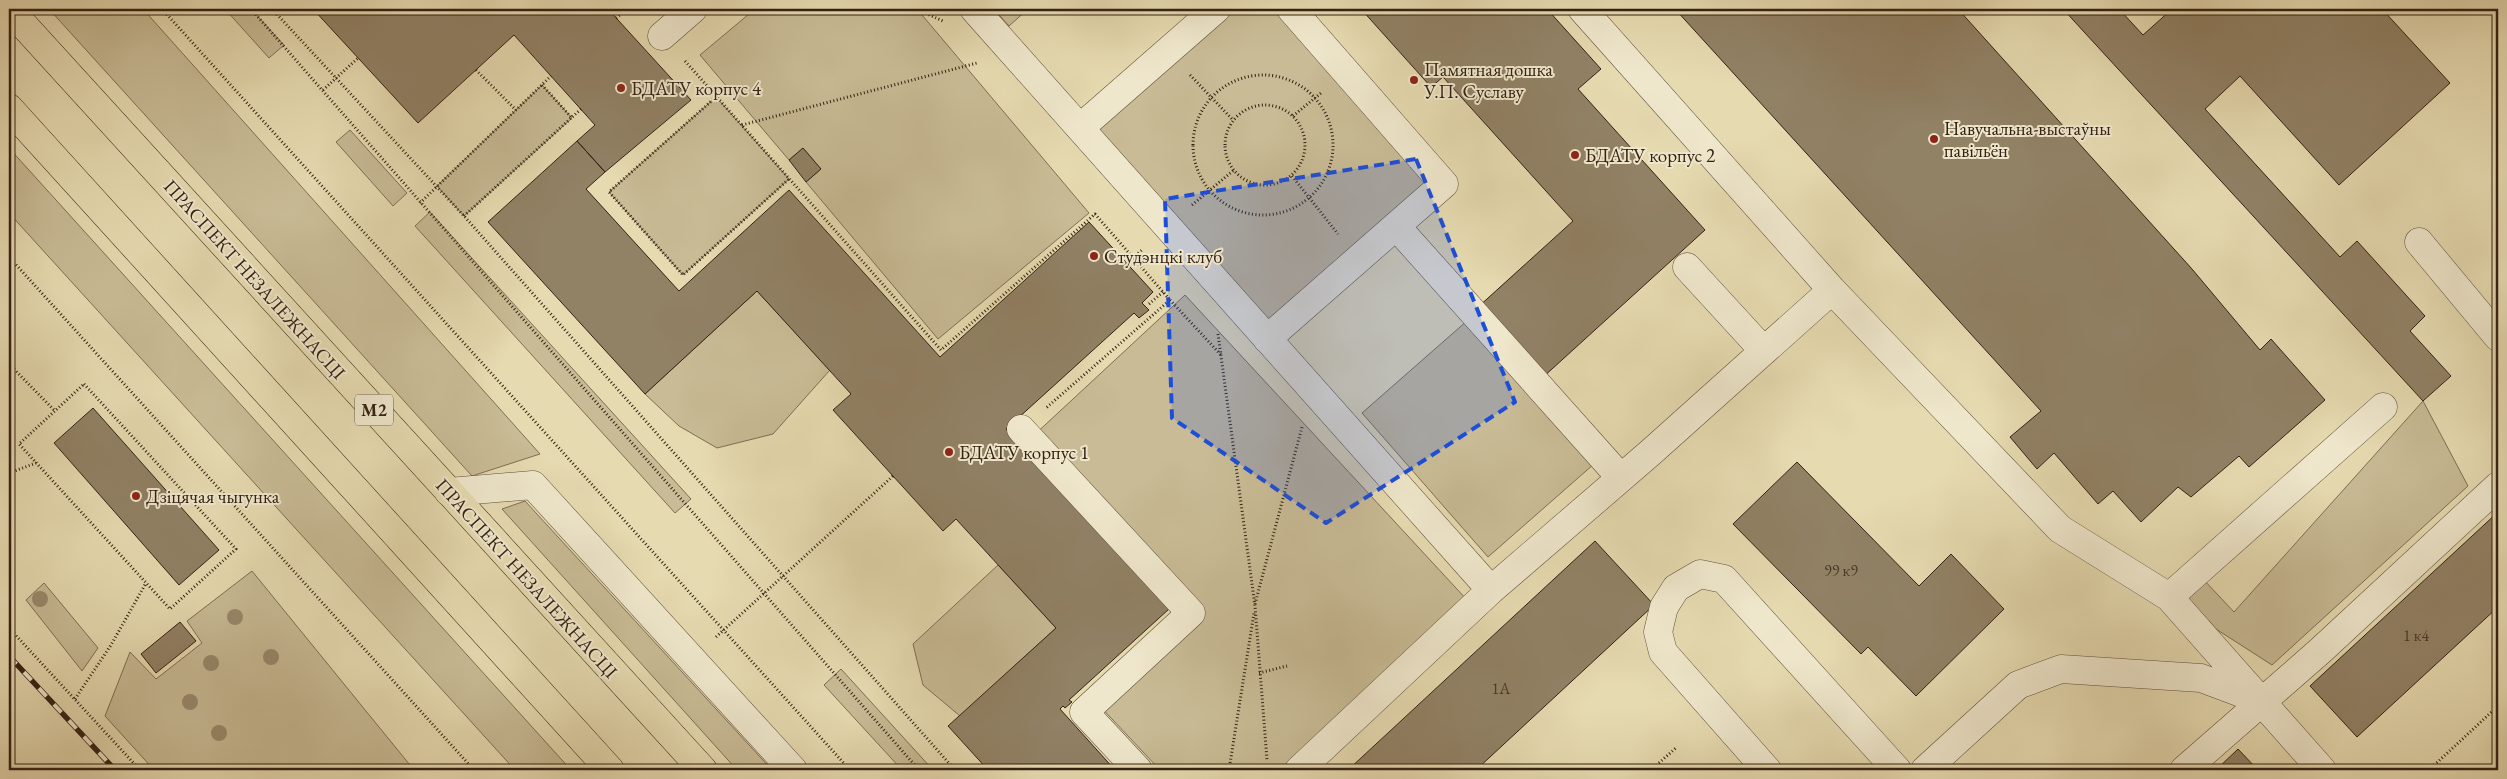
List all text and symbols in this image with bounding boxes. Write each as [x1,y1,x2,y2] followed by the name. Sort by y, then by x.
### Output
[1423,57,1553,104] place label: Памятная дошка У.П. Суславу
[1408,74,1420,86] marker: Памятная дошка У.П. Суславу
[631,76,762,101] place label: БДАТУ корпус 4
[615,82,627,94] marker: БДАТУ корпус 4
[1944,116,2111,163] place label: Навучальна-выстаўны павільён
[1928,133,1940,145] marker: Навучальна-выстаўны павільён
[1585,143,1715,168] place label: БДАТУ корпус 2
[1569,149,1581,161] marker: БДАТУ корпус 2
[158,174,351,385] street label: ПРАСПЕКТ НЕЗАЛЕЖНАСЦІ
[1104,244,1222,269] place label: Студэнцкі клуб
[1088,250,1100,262] marker: Студэнцкі клуб
[355,394,393,426] road number: М2
[959,440,1089,465] place label: БДАТУ корпус 1
[943,446,955,458] marker: БДАТУ корпус 1
[430,473,623,684] street label: ПРАСПЕКТ НЕЗАЛЕЖНАСЦІ
[146,484,280,509] place label: Дзіцячая чыгунка
[130,490,142,502] marker: Дзіцячая чыгунка
[1824,560,1858,581] house number: 99 к9
[2403,625,2429,646] house number: 1 к4
[1492,678,1511,699] house number: 1А

